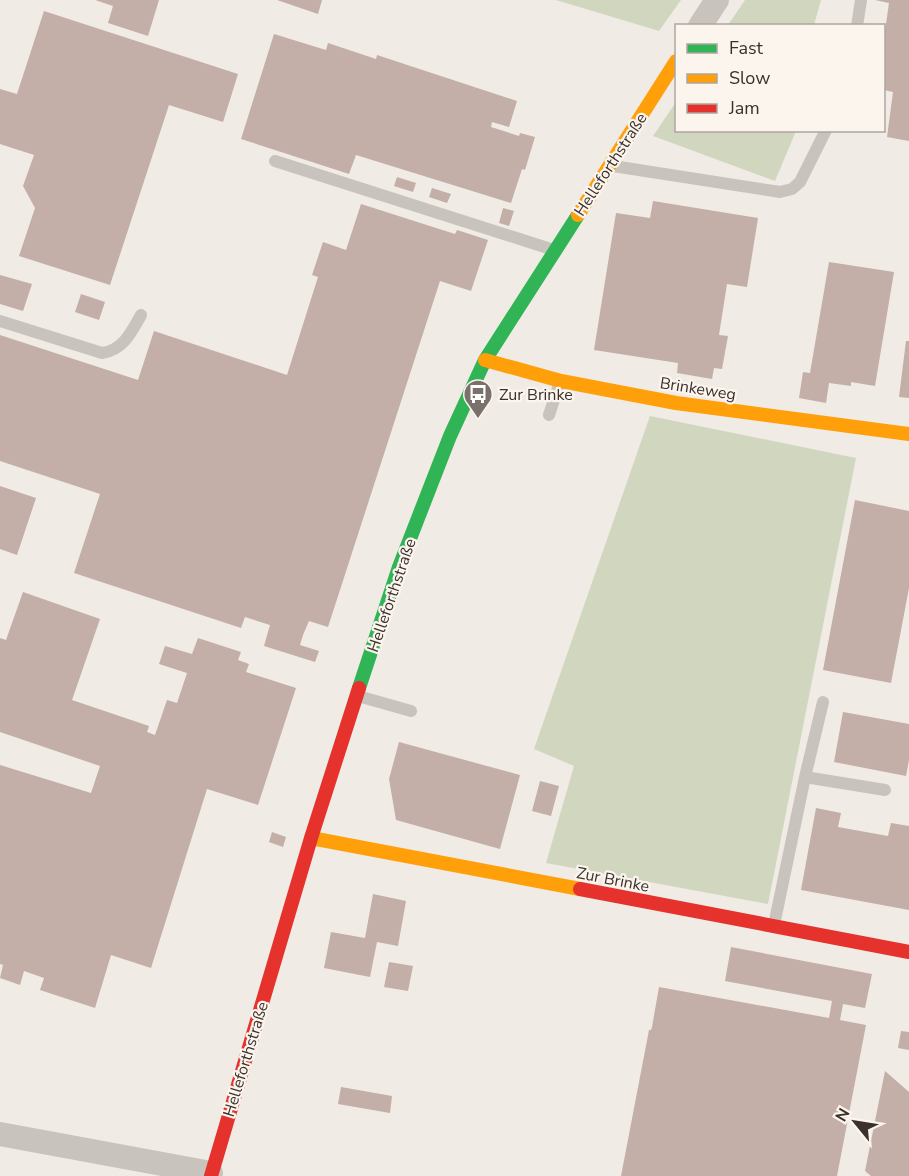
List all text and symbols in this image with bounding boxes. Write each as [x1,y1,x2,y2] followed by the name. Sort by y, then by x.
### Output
[675,24,885,132] legend
[729,36,764,60] text: Fast
[729,66,770,90] text: Slow
[728,96,760,120] text: Jam
[569,109,653,220] street label: Helleforthstraße
[658,372,737,406] street label: Brinkeweg
[462,378,494,420] bus stop icon: Zur Brinke
[499,384,573,406] place label: Zur Brinke
[362,535,422,655] street label: Helleforthstraße
[575,862,651,898] street label: Zur Brinke
[218,999,274,1119] street label: Helleforthstraße
[825,1092,885,1152] north arrow
[830,1104,855,1126] text: N

